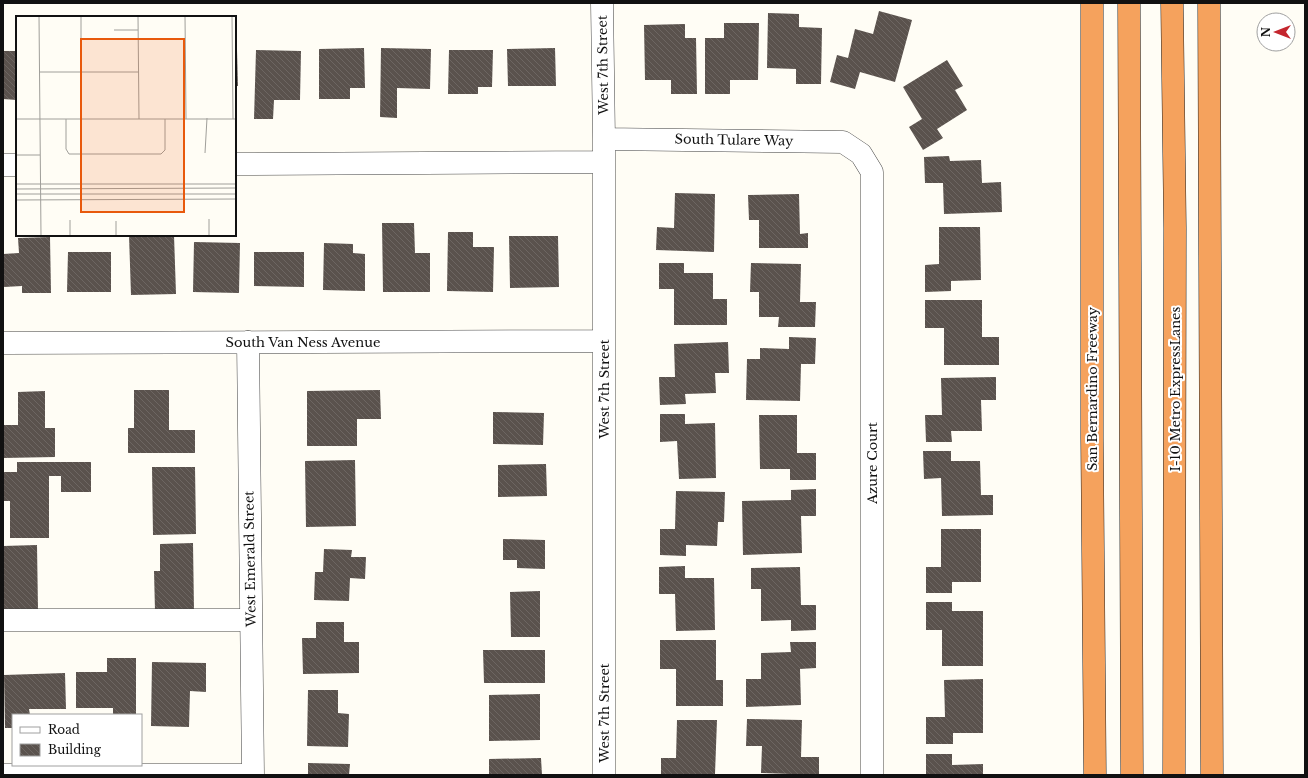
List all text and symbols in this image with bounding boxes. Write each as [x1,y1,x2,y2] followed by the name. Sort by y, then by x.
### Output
[1256,12,1296,52] north arrow
[594,15,612,116] street label: West 7th Street
[16,16,236,236] inset map
[1259,26,1273,37] text: N
[675,130,794,150] street label: South Tulare Way
[1084,306,1101,471] street label: San Bernardino Freeway
[1167,306,1184,471] street label: I-10 Metro ExpressLanes
[226,334,380,351] street label: South Van Ness Avenue
[596,339,613,440] street label: West 7th Street
[864,422,881,505] street label: Azure Court
[240,491,260,628] street label: West Emerald Street
[596,663,613,764] street label: West 7th Street
[12,714,142,766] legend
[48,722,80,737] text: Road
[48,742,102,757] text: Building

